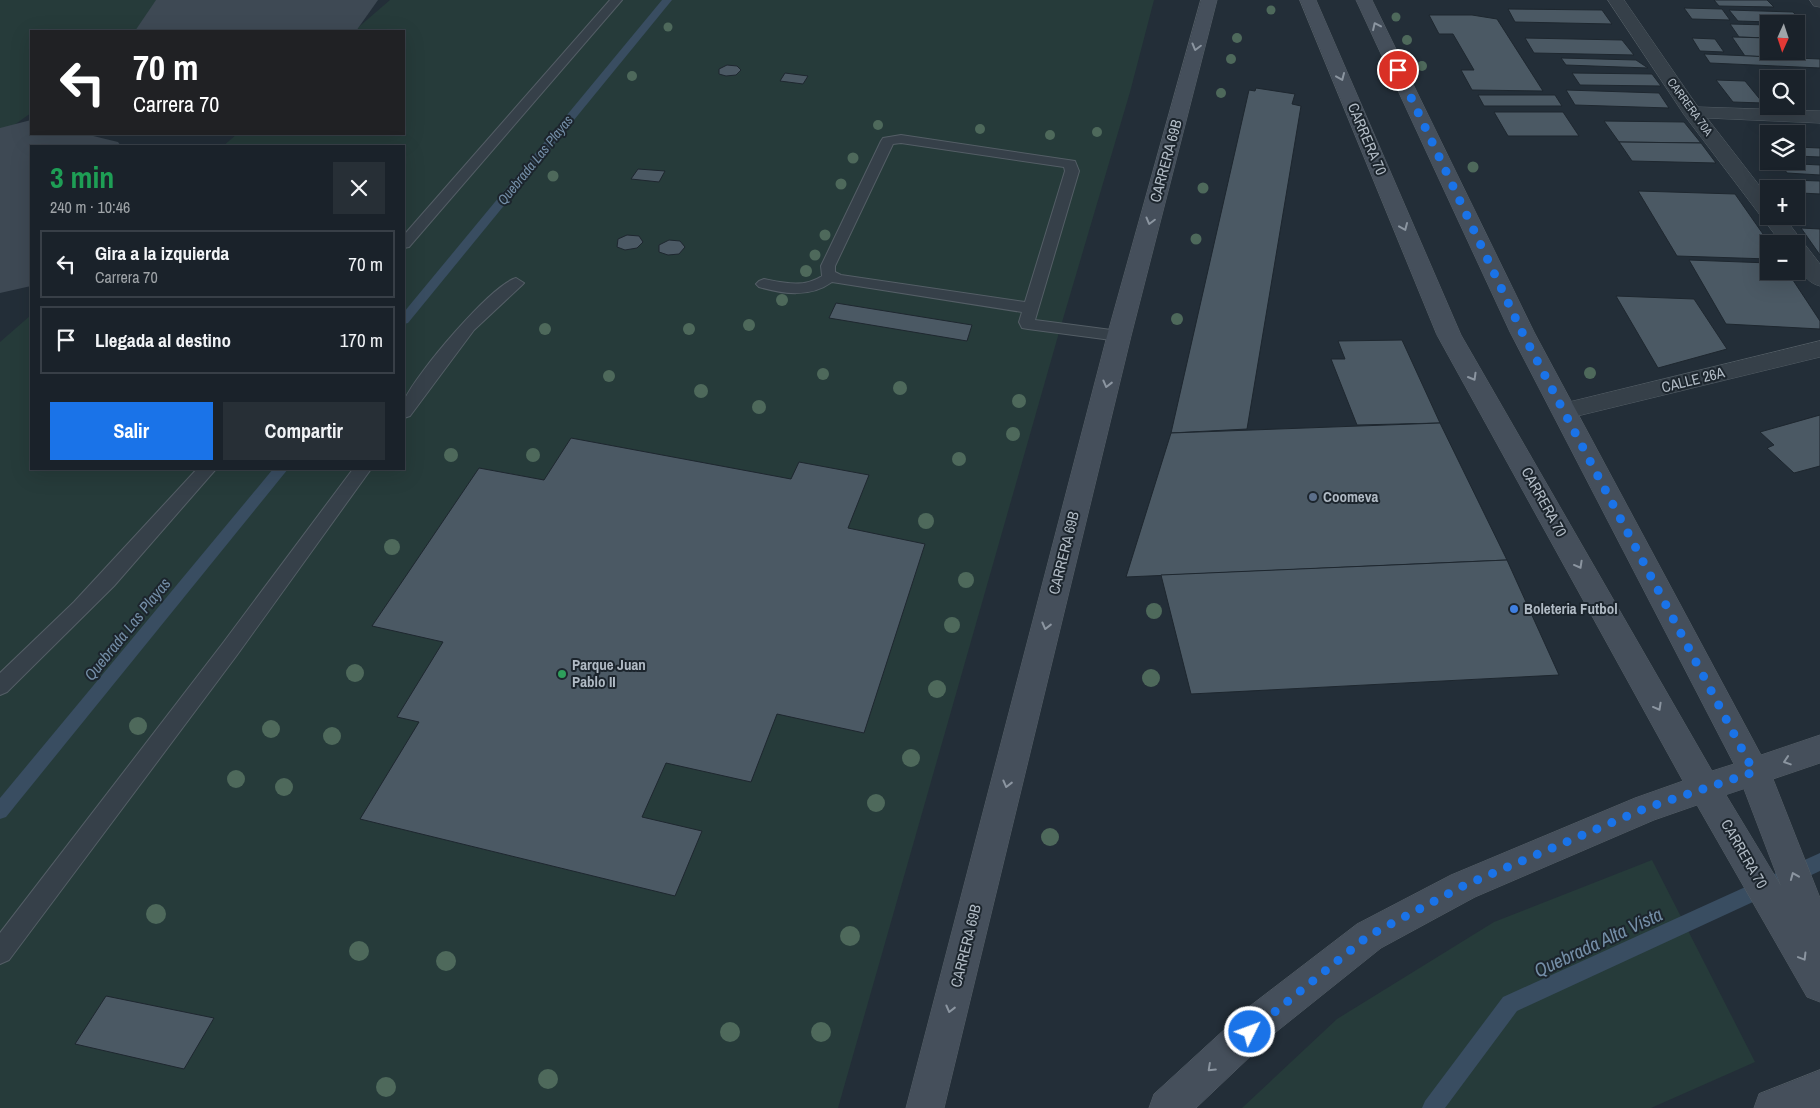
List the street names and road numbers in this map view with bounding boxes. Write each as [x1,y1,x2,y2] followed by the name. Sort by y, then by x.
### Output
[1664,75,1717,139] street label: CARRERA 70A
[1343,99,1392,178] street label: CARRERA 70
[1144,117,1187,205] street label: CARRERA 69B
[1659,361,1727,397] street label: CALLE 26A
[1517,463,1572,540] street label: CARRERA 70
[1043,509,1084,597] street label: CARRERA 69B
[1716,815,1773,892] street label: CARRERA 70
[945,902,986,990] street label: CARRERA 69B

